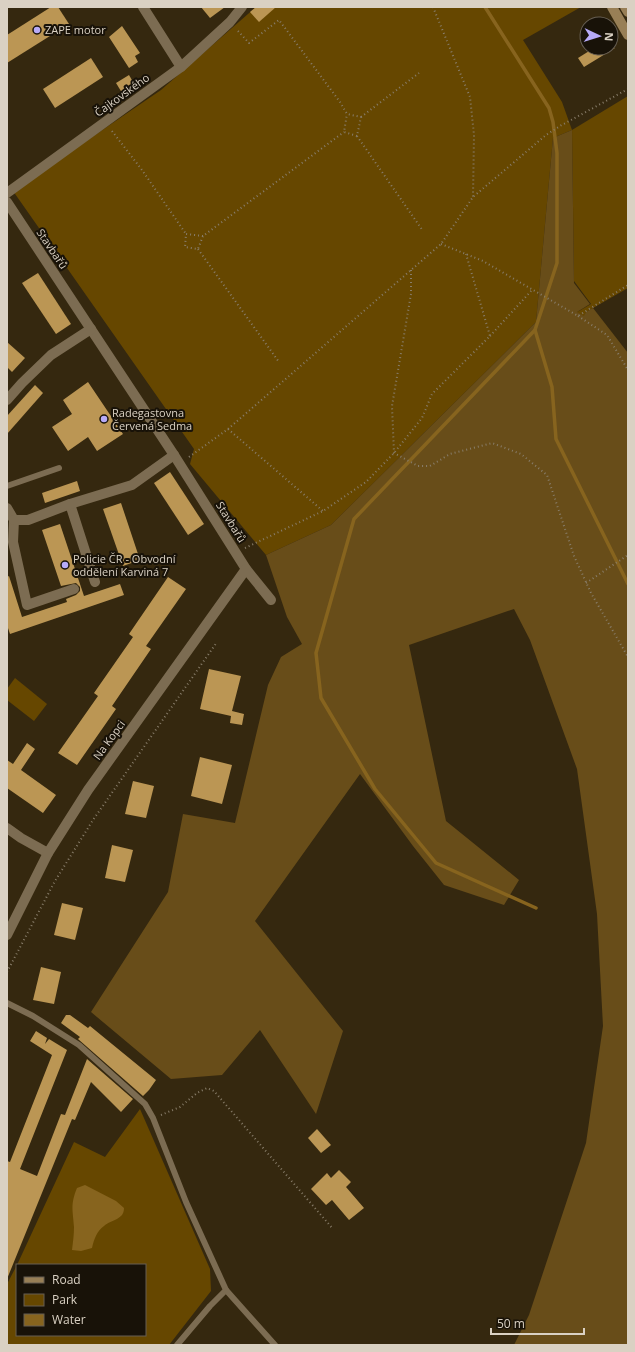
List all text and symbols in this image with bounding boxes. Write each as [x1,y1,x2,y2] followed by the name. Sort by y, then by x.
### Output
[579,16,619,56] north arrow
[45,22,106,37] place label: ZAPE motor
[32,25,42,35] marker: ZAPE motor
[602,32,617,42] text: N
[91,69,152,120] street label: Čajkovského
[33,226,71,272] street label: Stavbařů
[112,405,192,433] place label: Radegastovna Červená Sedma
[99,414,109,424] marker: Radegastovna Červená Sedma
[213,498,250,545] street label: Stavbařů
[73,551,176,579] place label: Policie ČR - Obvodní oddělení Karviná 7
[60,560,70,570] marker: Policie ČR - Obvodní oddělení Karviná 7
[89,717,128,762] street label: Na Kopci
[16,1264,146,1336] legend
[52,1271,81,1288] text: Road
[52,1291,78,1308] text: Park
[491,1310,584,1336] scale bar
[52,1311,86,1328] text: Water
[497,1315,525,1332] text: 50 m

